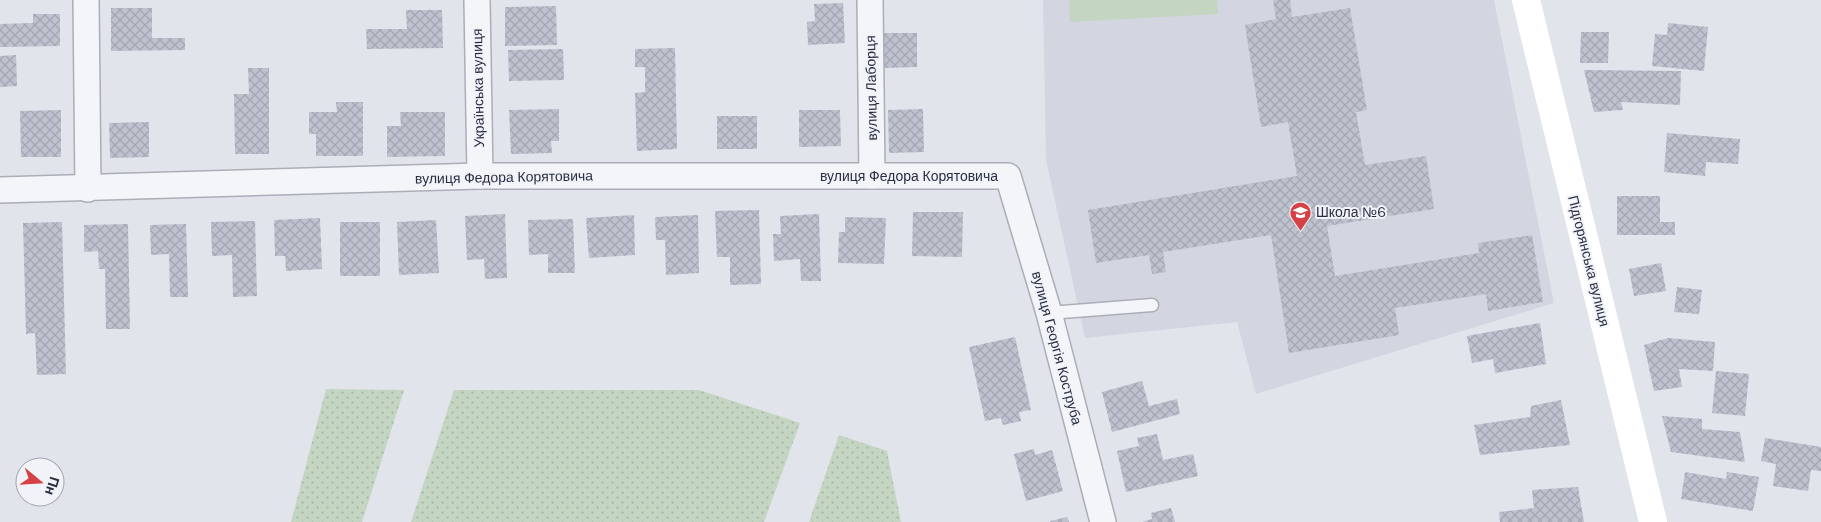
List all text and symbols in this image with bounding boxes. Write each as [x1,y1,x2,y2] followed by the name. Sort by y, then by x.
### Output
[468,28,488,148] street label: Українська вулиця
[861,35,881,141] street label: вулиця Лаборця
[415,166,593,188] street label: вулиця Федора Корятовича
[820,167,998,185] street label: вулиця Федора Корятовича
[1564,194,1614,328] street label: Підгорянська вулиця
[1288,200,1312,231] school or university icon: Школа №6
[1316,203,1386,221] place label: Школа №6
[1028,269,1086,427] street label: вулиця Георгія Коструба
[15,457,65,507] north arrow
[41,474,64,498] text: Пн

